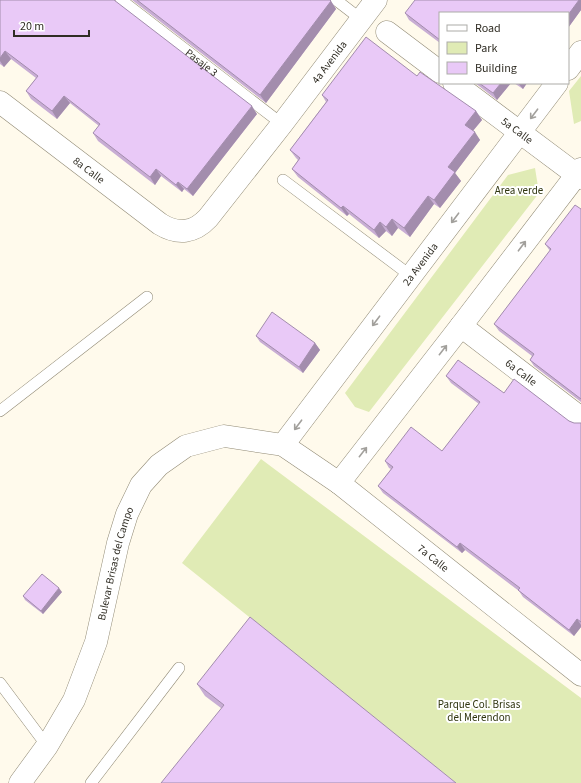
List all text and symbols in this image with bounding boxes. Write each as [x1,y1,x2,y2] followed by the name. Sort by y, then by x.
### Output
[14,12,89,38] scale bar
[439,12,569,84] legend
[20,18,44,35] text: 20 m
[475,20,501,37] text: Road
[308,37,350,86] street label: 4a Avenida
[475,40,497,57] text: Park
[182,45,221,80] street label: Pasaje 3
[475,60,517,77] text: Building
[529,109,538,120] one-way arrow
[498,113,537,147] street label: 5a Calle
[70,153,108,187] street label: 8a Calle
[495,183,544,198] park label: Area verde
[451,212,459,223] one-way arrow
[399,239,441,289] street label: 2a Avenida
[518,241,526,252] one-way arrow
[372,316,381,327] one-way arrow
[439,344,447,355] one-way arrow
[502,355,541,390] street label: 6a Calle
[294,419,302,430] one-way arrow
[359,447,367,458] one-way arrow
[94,504,137,622] street label: Bulevar Brisas del Campo
[415,541,453,575] street label: 7a Calle
[438,697,521,725] park label: Parque Col. Brisas del Merendon

